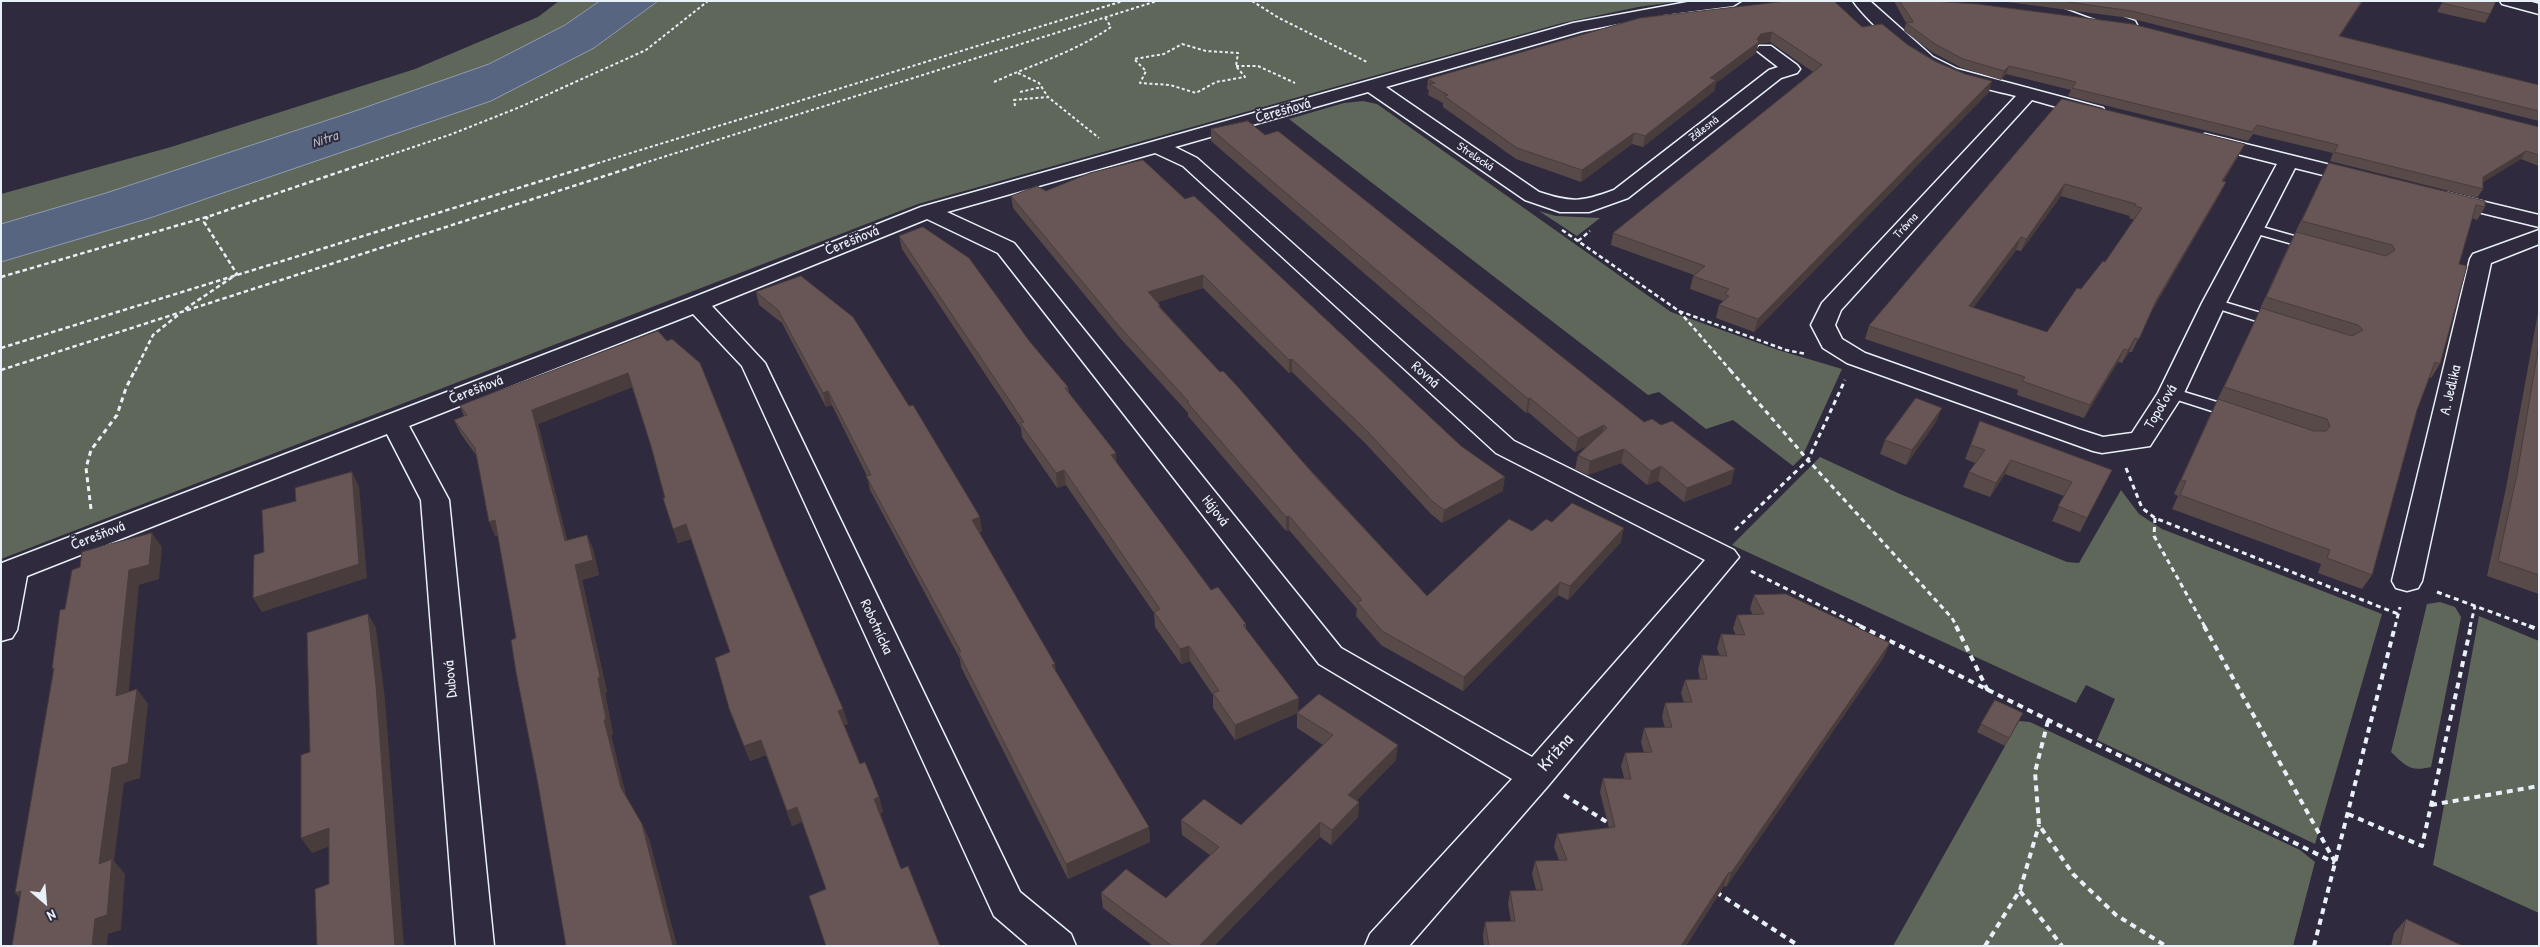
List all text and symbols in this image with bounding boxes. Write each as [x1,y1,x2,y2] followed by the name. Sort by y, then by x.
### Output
[1253,95,1313,127] street label: Čerešňová
[1686,113,1722,145] street label: Zálesná
[310,128,340,152] water label: Nitra
[1454,139,1496,175] street label: Strelecká
[1891,210,1921,242] street label: Trávna
[822,222,882,260] street label: Čerešňová
[1407,358,1443,392] street label: Rovná
[2437,363,2465,417] street label: A. Jedlika
[446,371,506,409] street label: Čerešňová
[2141,381,2181,433] street label: Topoľová
[1197,492,1233,530] street label: Hájová
[68,517,128,555] street label: Čerešňová
[856,597,896,657] street label: Robotnícka
[440,660,462,698] street label: Dubová
[1534,730,1578,776] street label: Krížna
[20,877,70,927] north arrow
[44,906,60,926] text: N

